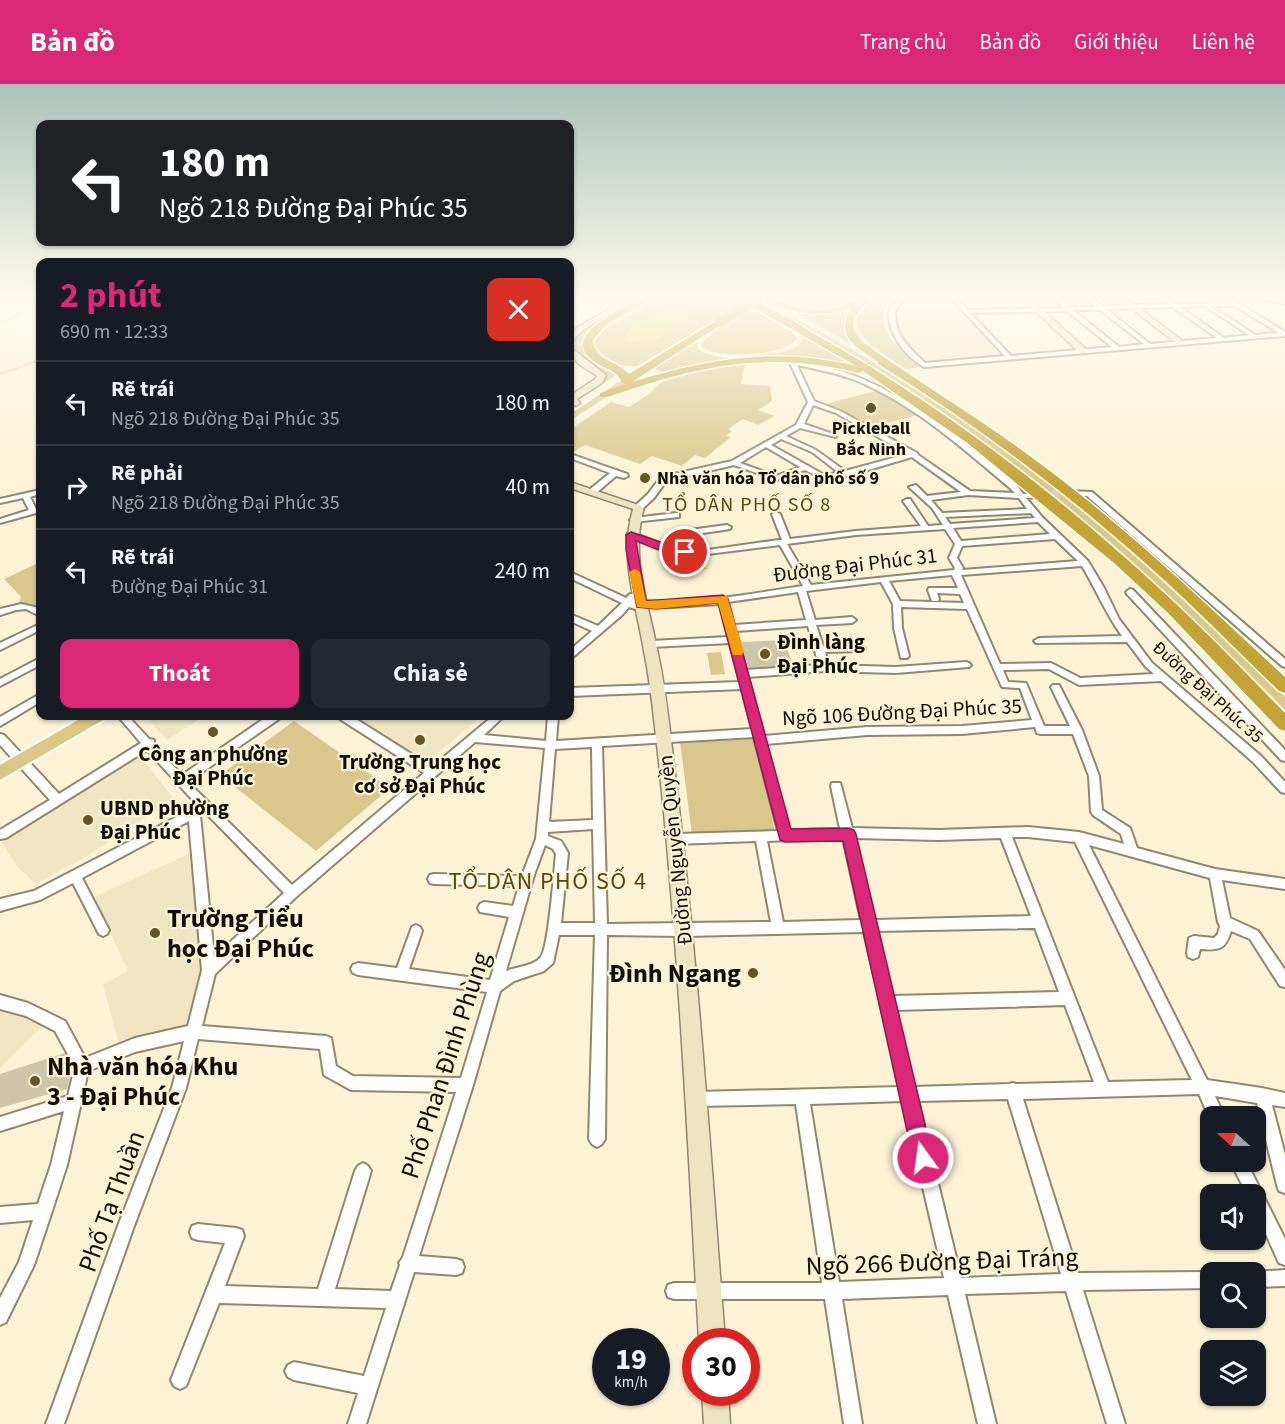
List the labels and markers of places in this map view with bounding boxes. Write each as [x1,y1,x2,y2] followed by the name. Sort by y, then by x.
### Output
[864,401,878,415] marker: Pickleball Bắc Ninh
[832,416,910,462] place label: Pickleball Bắc Ninh
[657,466,879,491] place label: Nhà văn hóa Tổ dân phố số 9
[638,471,652,485] marker: Nhà văn hóa Tổ dân phố số 9
[659,526,710,577] pin
[777,627,865,681] place label: Đình làng Đại Phúc
[758,647,772,661] marker: Đình làng Đại Phúc
[206,725,220,739] marker: Công an phường Đại Phúc
[413,733,427,747] marker: Trường Trung học cơ sở Đại Phúc
[138,739,288,793] place label: Công an phường Đại Phúc
[339,747,501,801] place label: Trường Trung học cơ sở Đại Phúc
[100,793,229,847] place label: UBND phường Đại Phúc
[81,813,95,827] marker: UBND phường Đại Phúc
[167,900,314,967] place label: Trường Tiểu học Đại Phúc
[148,926,162,940] marker: Trường Tiểu học Đại Phúc
[609,955,741,992] place label: Đình Ngang
[746,966,760,980] marker: Đình Ngang
[47,1048,238,1115] place label: Nhà văn hóa Khu 3 - Đại Phúc
[28,1074,42,1088] marker: Nhà văn hóa Khu 3 - Đại Phúc

